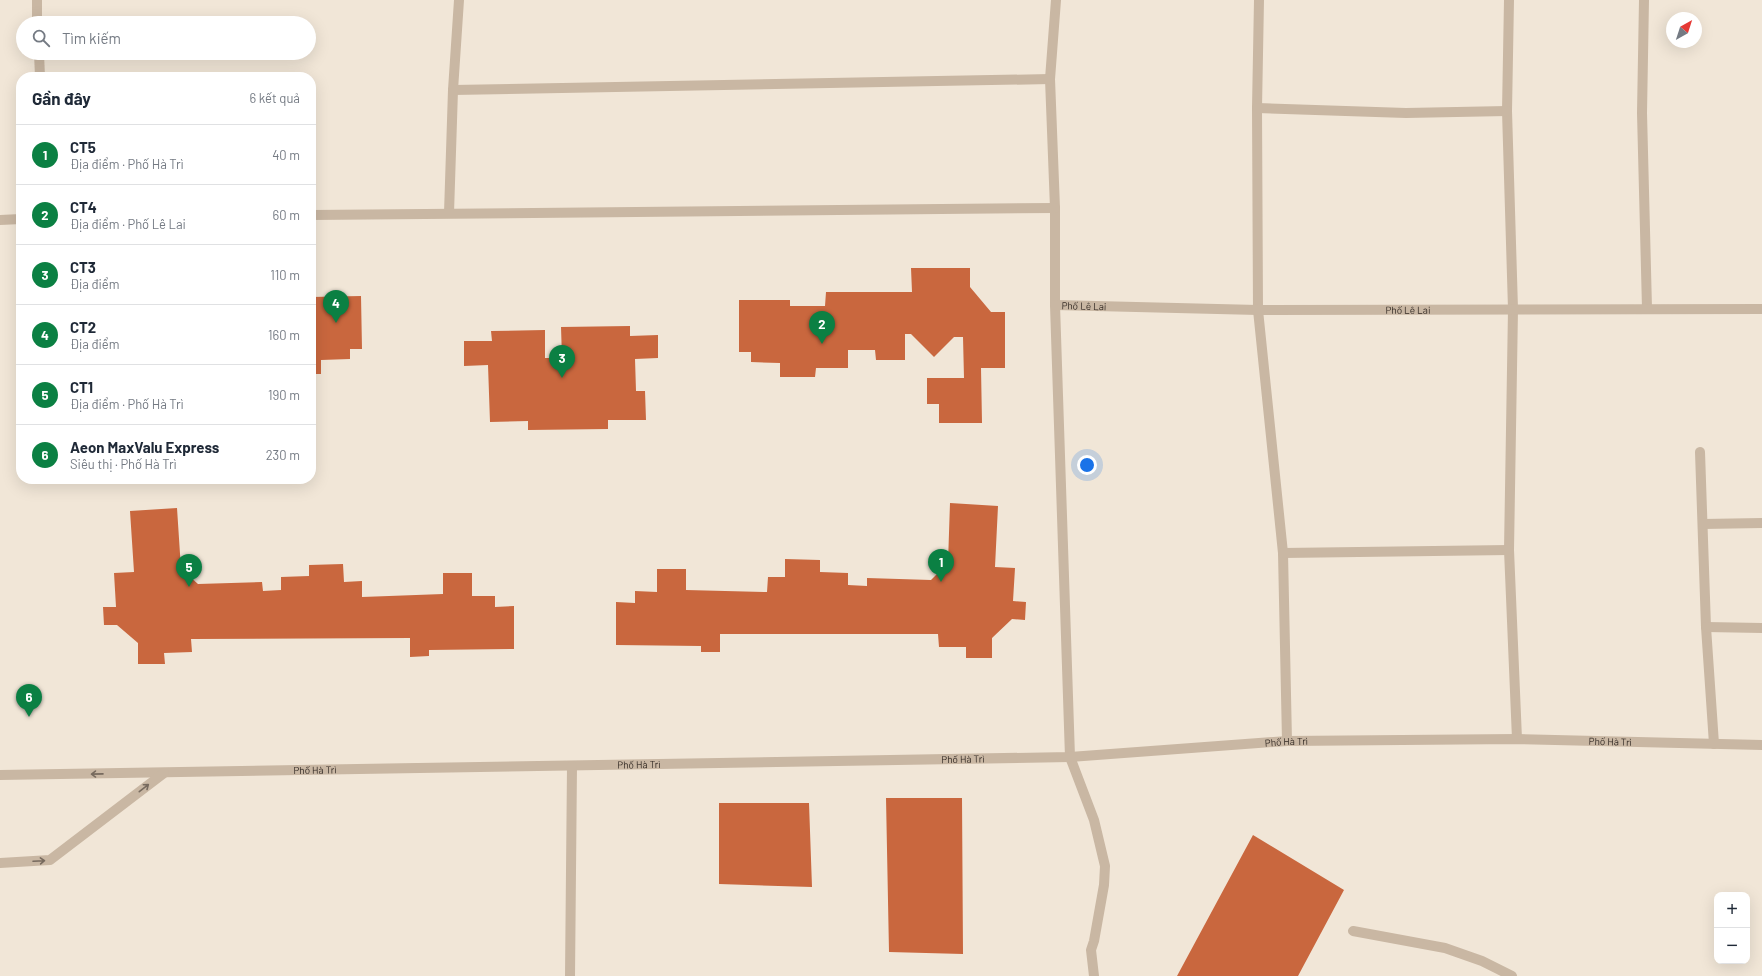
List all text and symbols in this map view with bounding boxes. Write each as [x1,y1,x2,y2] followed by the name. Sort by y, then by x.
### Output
[1666,12,1702,48] north arrow
[16,16,316,60] search box
[30,27,52,49] icon: search
[62,29,121,47] text: Tìm kiếm
[32,88,91,108] text: Gần đây
[249,90,300,106] text: 6 kết quả
[70,138,96,156] text: CT5
[43,147,47,163] text: 1
[272,147,300,163] text: 40 m
[70,156,184,172] text: Địa điểm · Phố Hà Trì
[70,198,97,216] text: CT4
[41,207,49,223] text: 2
[273,207,300,223] text: 60 m
[70,216,186,232] text: Địa điểm · Phố Lê Lai
[70,258,96,276] text: CT3
[41,267,49,283] text: 3
[270,267,300,283] text: 110 m
[70,276,120,292] text: Địa điểm
[323,290,349,323] pin: 4
[1061,299,1107,312] street label: Phố Lê Lai
[1385,304,1430,316] street label: Phố Lê Lai
[809,311,835,344] pin: 2
[70,318,96,336] text: CT2
[41,327,49,343] text: 4
[268,327,300,343] text: 160 m
[70,336,120,352] text: Địa điểm
[549,345,575,378] pin: 3
[70,378,93,396] text: CT1
[41,387,49,403] text: 5
[268,387,300,403] text: 190 m
[70,396,184,412] text: Địa điểm · Phố Hà Trì
[70,438,219,456] text: Aeon MaxValu Express
[42,447,48,463] text: 6
[266,447,300,463] text: 230 m
[1077,455,1097,475] your location
[70,456,177,472] text: Siêu thị · Phố Hà Trì
[928,549,954,582] pin: 1
[176,554,202,587] pin: 5
[16,684,42,717] pin: 6
[1264,735,1308,749] street label: Phố Hà Trì
[1588,735,1632,748] street label: Phố Hà Trì
[941,752,985,765] street label: Phố Hà Trì
[617,758,661,771] street label: Phố Hà Trì
[293,763,337,776] street label: Phố Hà Trì
[91,770,104,777] one-way arrow
[139,783,150,792] one-way arrow
[32,857,45,864] one-way arrow
[1714,892,1750,964] map controls
[1714,892,1750,928] button: +
[1714,928,1750,964] button: −

